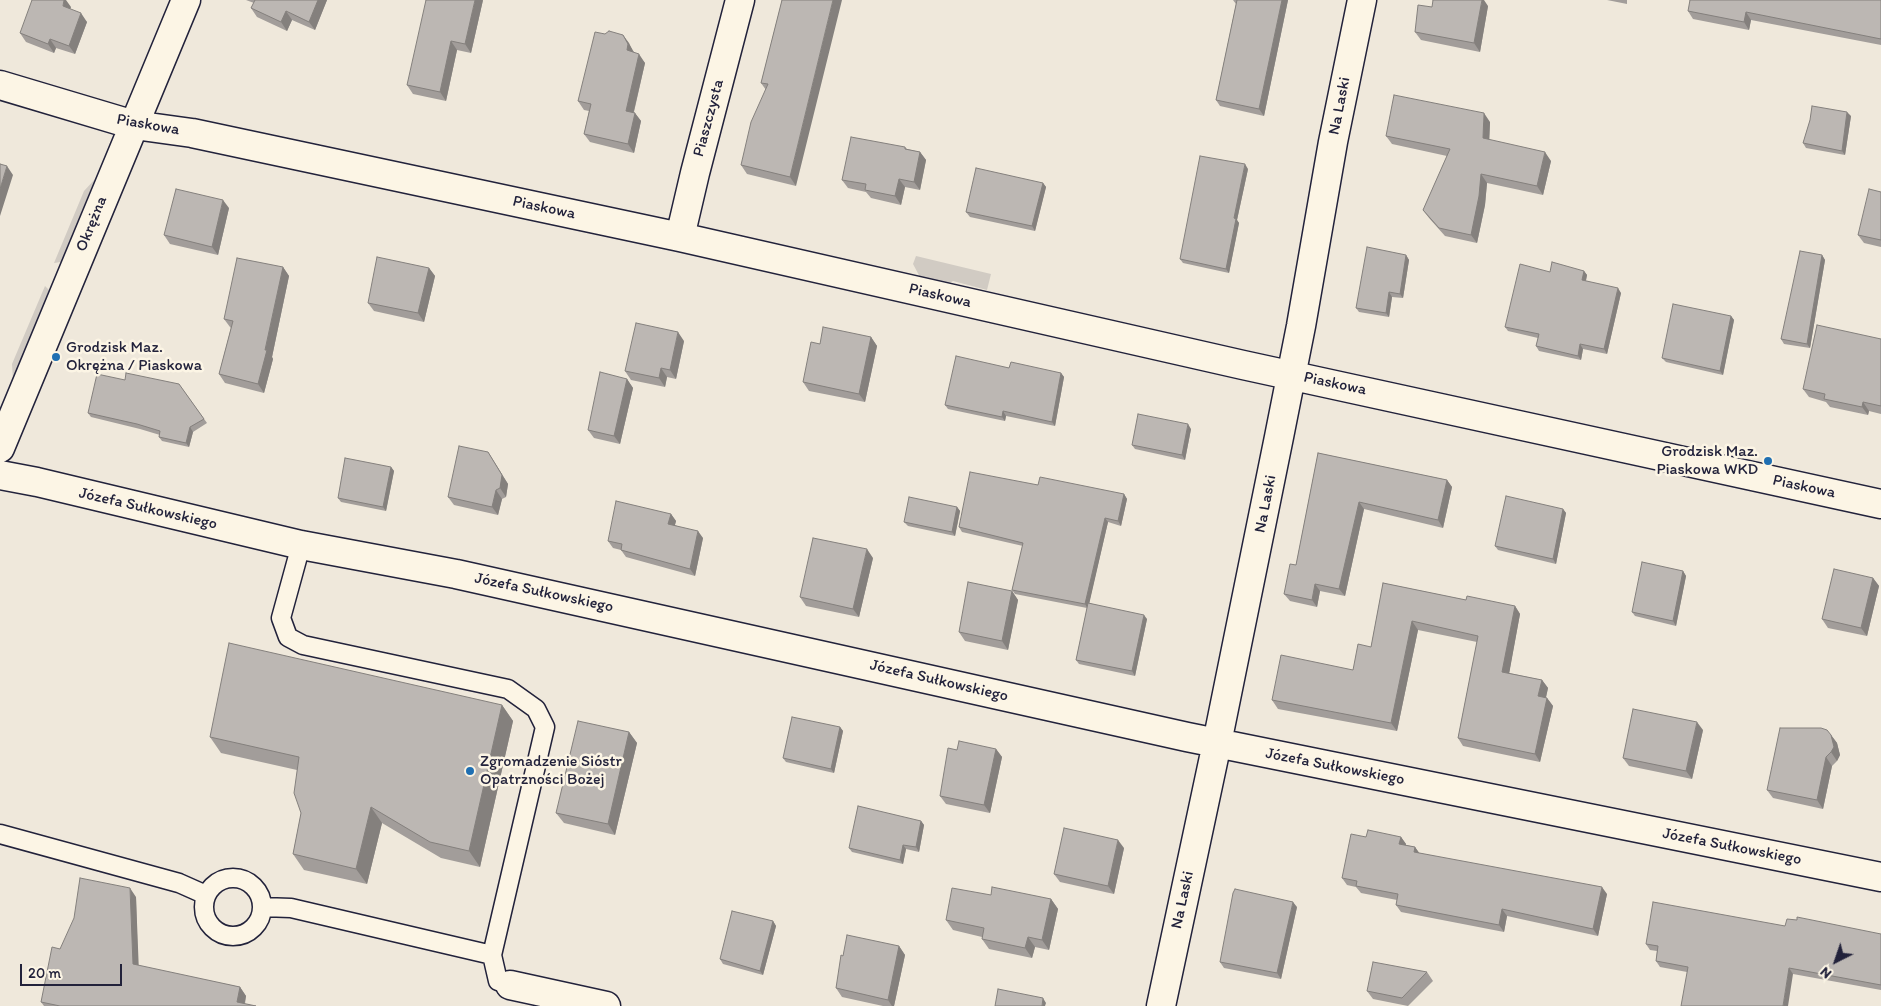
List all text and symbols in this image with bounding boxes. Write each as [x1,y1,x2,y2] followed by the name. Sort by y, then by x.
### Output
[1325,75,1355,137] street label: Na Laski
[689,77,729,159] street label: Piaszczysta
[115,110,181,140] street label: Piaskowa
[511,192,577,224] street label: Piaskowa
[72,193,112,255] street label: Okrężna
[907,279,973,313] street label: Piaskowa
[66,338,202,376] place label: Grodzisk Maz. Okrężna / Piaskowa
[50,351,62,363] marker: Grodzisk Maz. Okrężna / Piaskowa
[1302,368,1368,400] street label: Piaskowa
[1656,442,1758,480] place label: Grodzisk Maz. Piaskowa WKD
[1762,455,1774,467] marker: Grodzisk Maz. Piaskowa WKD
[1771,471,1837,503] street label: Piaskowa
[1251,473,1281,535] street label: Na Laski
[77,484,219,534] street label: Józefa Sułkowskiego
[473,569,615,617] street label: Józefa Sułkowskiego
[868,656,1010,706] street label: Józefa Sułkowskiego
[1264,744,1406,790] street label: Józefa Sułkowskiego
[480,752,622,790] place label: Zgromadzenie Sióstr Opatrzności Bożej
[464,765,476,777] marker: Zgromadzenie Sióstr Opatrzności Bożej
[1661,824,1803,870] street label: Józefa Sułkowskiego
[1168,869,1198,931] street label: Na Laski
[1811,936,1861,986] north arrow
[22,954,125,986] scale bar
[1817,963,1835,982] text: N
[28,964,61,982] text: 20 m

